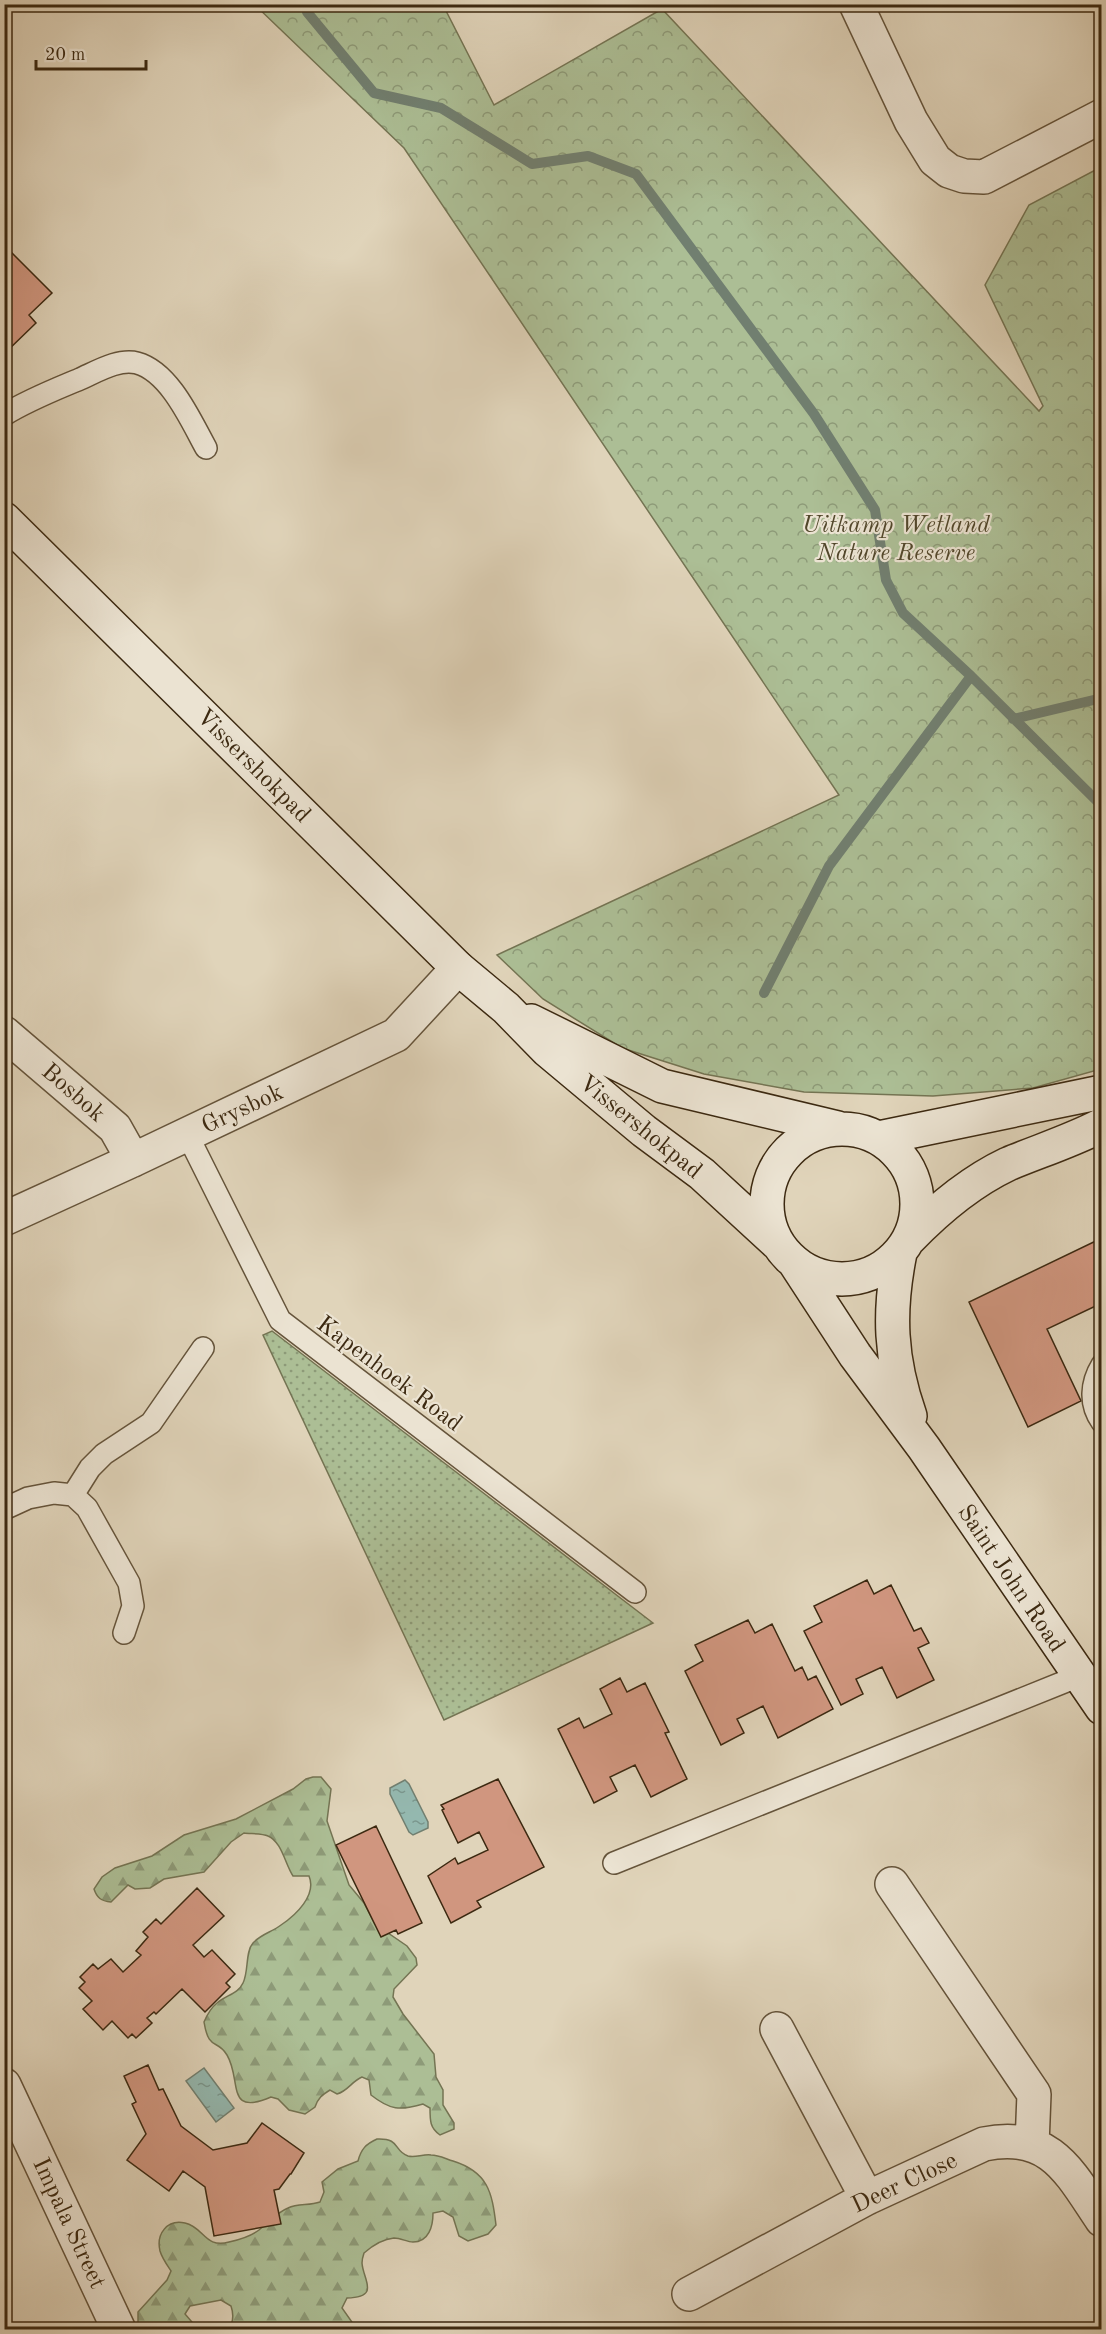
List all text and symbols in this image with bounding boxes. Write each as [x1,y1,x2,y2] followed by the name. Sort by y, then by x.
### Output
[36,33,146,71] scale bar
[45,46,85,64] text: 20 m
[802,514,990,566] park label: Uitkamp Wetland Nature Reserve
[191,705,314,828] street label: Vissershokpad
[36,1060,109,1127] street label: Bosbok
[574,1071,706,1184] street label: Vissershokpad
[198,1081,287,1139] street label: Grysbok
[312,1312,466,1437] street label: Kapenhoek Road
[952,1501,1068,1657] street label: Saint John Road
[848,2149,961,2219] street label: Deer Close
[27,2155,109,2293] street label: Impala Street

